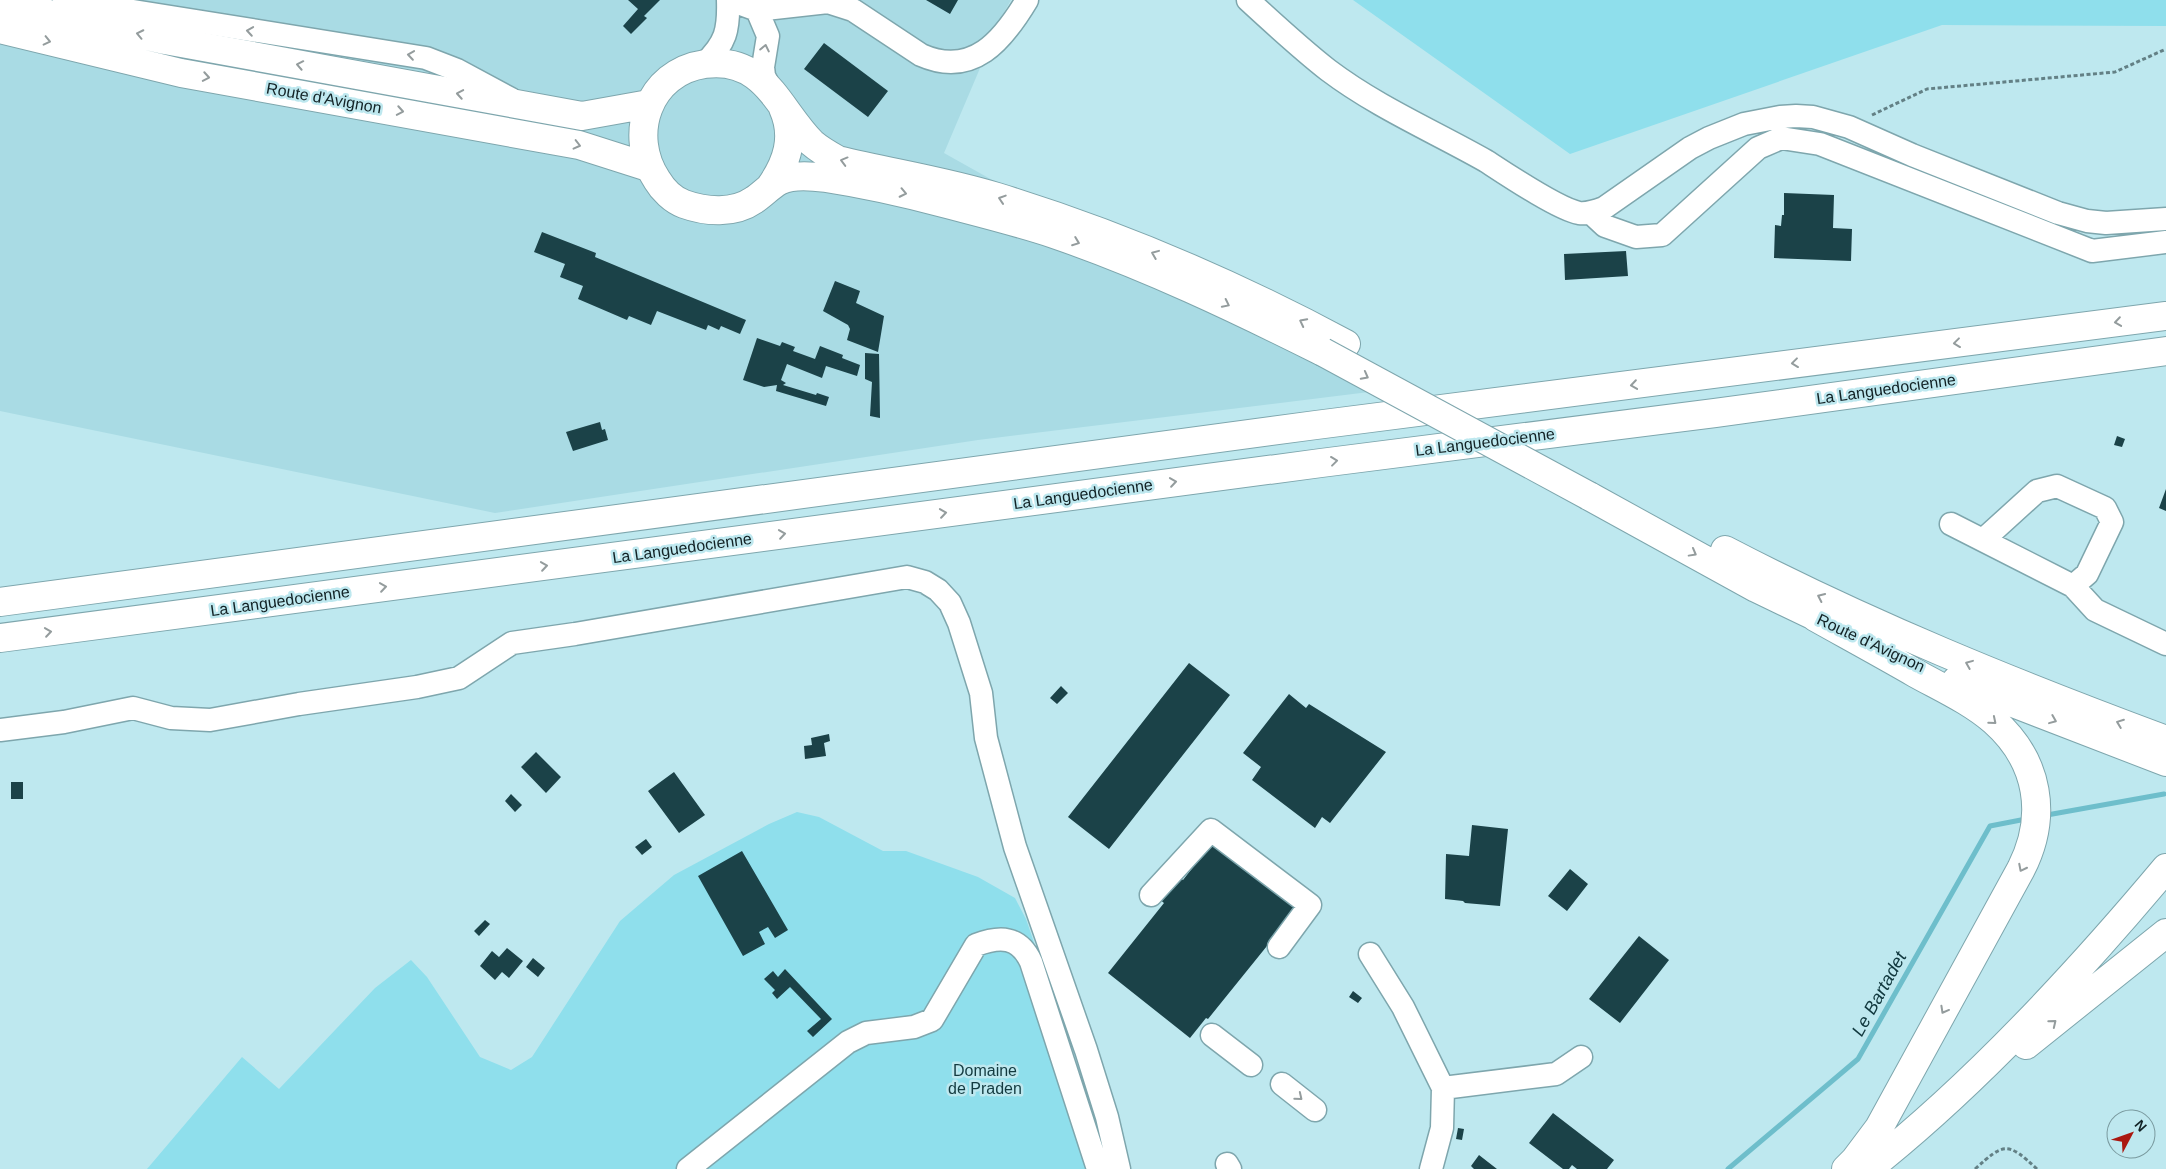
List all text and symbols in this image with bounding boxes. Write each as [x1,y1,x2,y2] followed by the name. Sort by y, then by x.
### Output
[246,26,254,36] one-way arrow
[136,29,145,40] one-way arrow
[43,35,52,46] one-way arrow
[760,43,770,52] one-way arrow
[406,51,415,61] one-way arrow
[295,60,304,70] one-way arrow
[201,72,210,82] one-way arrow
[265,80,383,116] street label: Route d'Avignon
[455,90,464,100] one-way arrow
[396,106,405,116] one-way arrow
[572,139,581,150] one-way arrow
[841,157,849,167] one-way arrow
[898,187,907,198] one-way arrow
[999,195,1007,205] one-way arrow
[1071,237,1079,247] one-way arrow
[1152,249,1160,259] one-way arrow
[1221,298,1230,309] one-way arrow
[2113,317,2122,327] one-way arrow
[1299,318,1308,328] one-way arrow
[1952,337,1960,348] one-way arrow
[1791,357,1799,368] one-way arrow
[1360,369,1369,379] one-way arrow
[1815,371,1957,407] street label: La Languedocienne
[1630,379,1639,389] one-way arrow
[1414,425,1556,459] street label: La Languedocienne
[1331,456,1339,467] one-way arrow
[1012,476,1154,512] street label: La Languedocienne
[1170,477,1178,488] one-way arrow
[939,508,947,519] one-way arrow
[611,530,753,566] street label: La Languedocienne
[777,530,786,540] one-way arrow
[1688,547,1697,557] one-way arrow
[540,561,548,572] one-way arrow
[209,583,351,619] street label: La Languedocienne
[379,583,387,593] one-way arrow
[1817,593,1826,604] one-way arrow
[1815,611,1927,675] street label: Route d'Avignon
[44,627,53,637] one-way arrow
[1965,659,1974,670] one-way arrow
[2048,713,2057,724] one-way arrow
[1988,716,1997,725] one-way arrow
[2117,719,2125,729] one-way arrow
[2018,862,2028,871] one-way arrow
[1848,948,1911,1040] water label: Le Bartadet
[1941,1005,1951,1014] one-way arrow
[2047,1019,2056,1028] one-way arrow
[948,1062,1022,1097] park label: Domaine de Praden
[1293,1091,1302,1100] one-way arrow
[2106,1109,2156,1159] north arrow
[2131,1116,2150,1135] text: N

